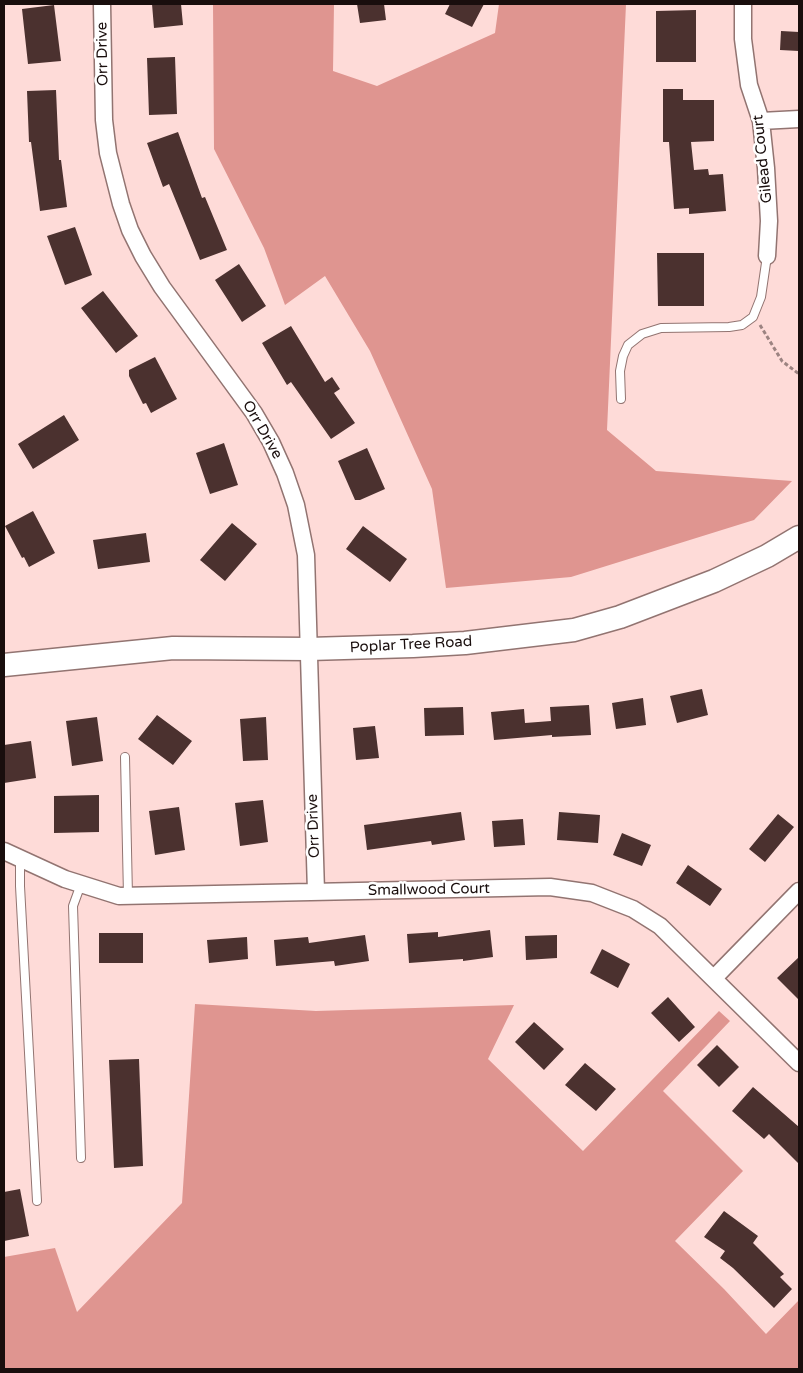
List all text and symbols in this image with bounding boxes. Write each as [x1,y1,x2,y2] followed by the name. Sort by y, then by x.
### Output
[93,22,113,86] street label: Orr Drive
[749,114,777,204] street label: Gilead Court
[238,398,286,462] street label: Orr Drive
[349,633,473,657] street label: Poplar Tree Road
[304,794,324,858] street label: Orr Drive
[368,880,490,900] street label: Smallwood Court

